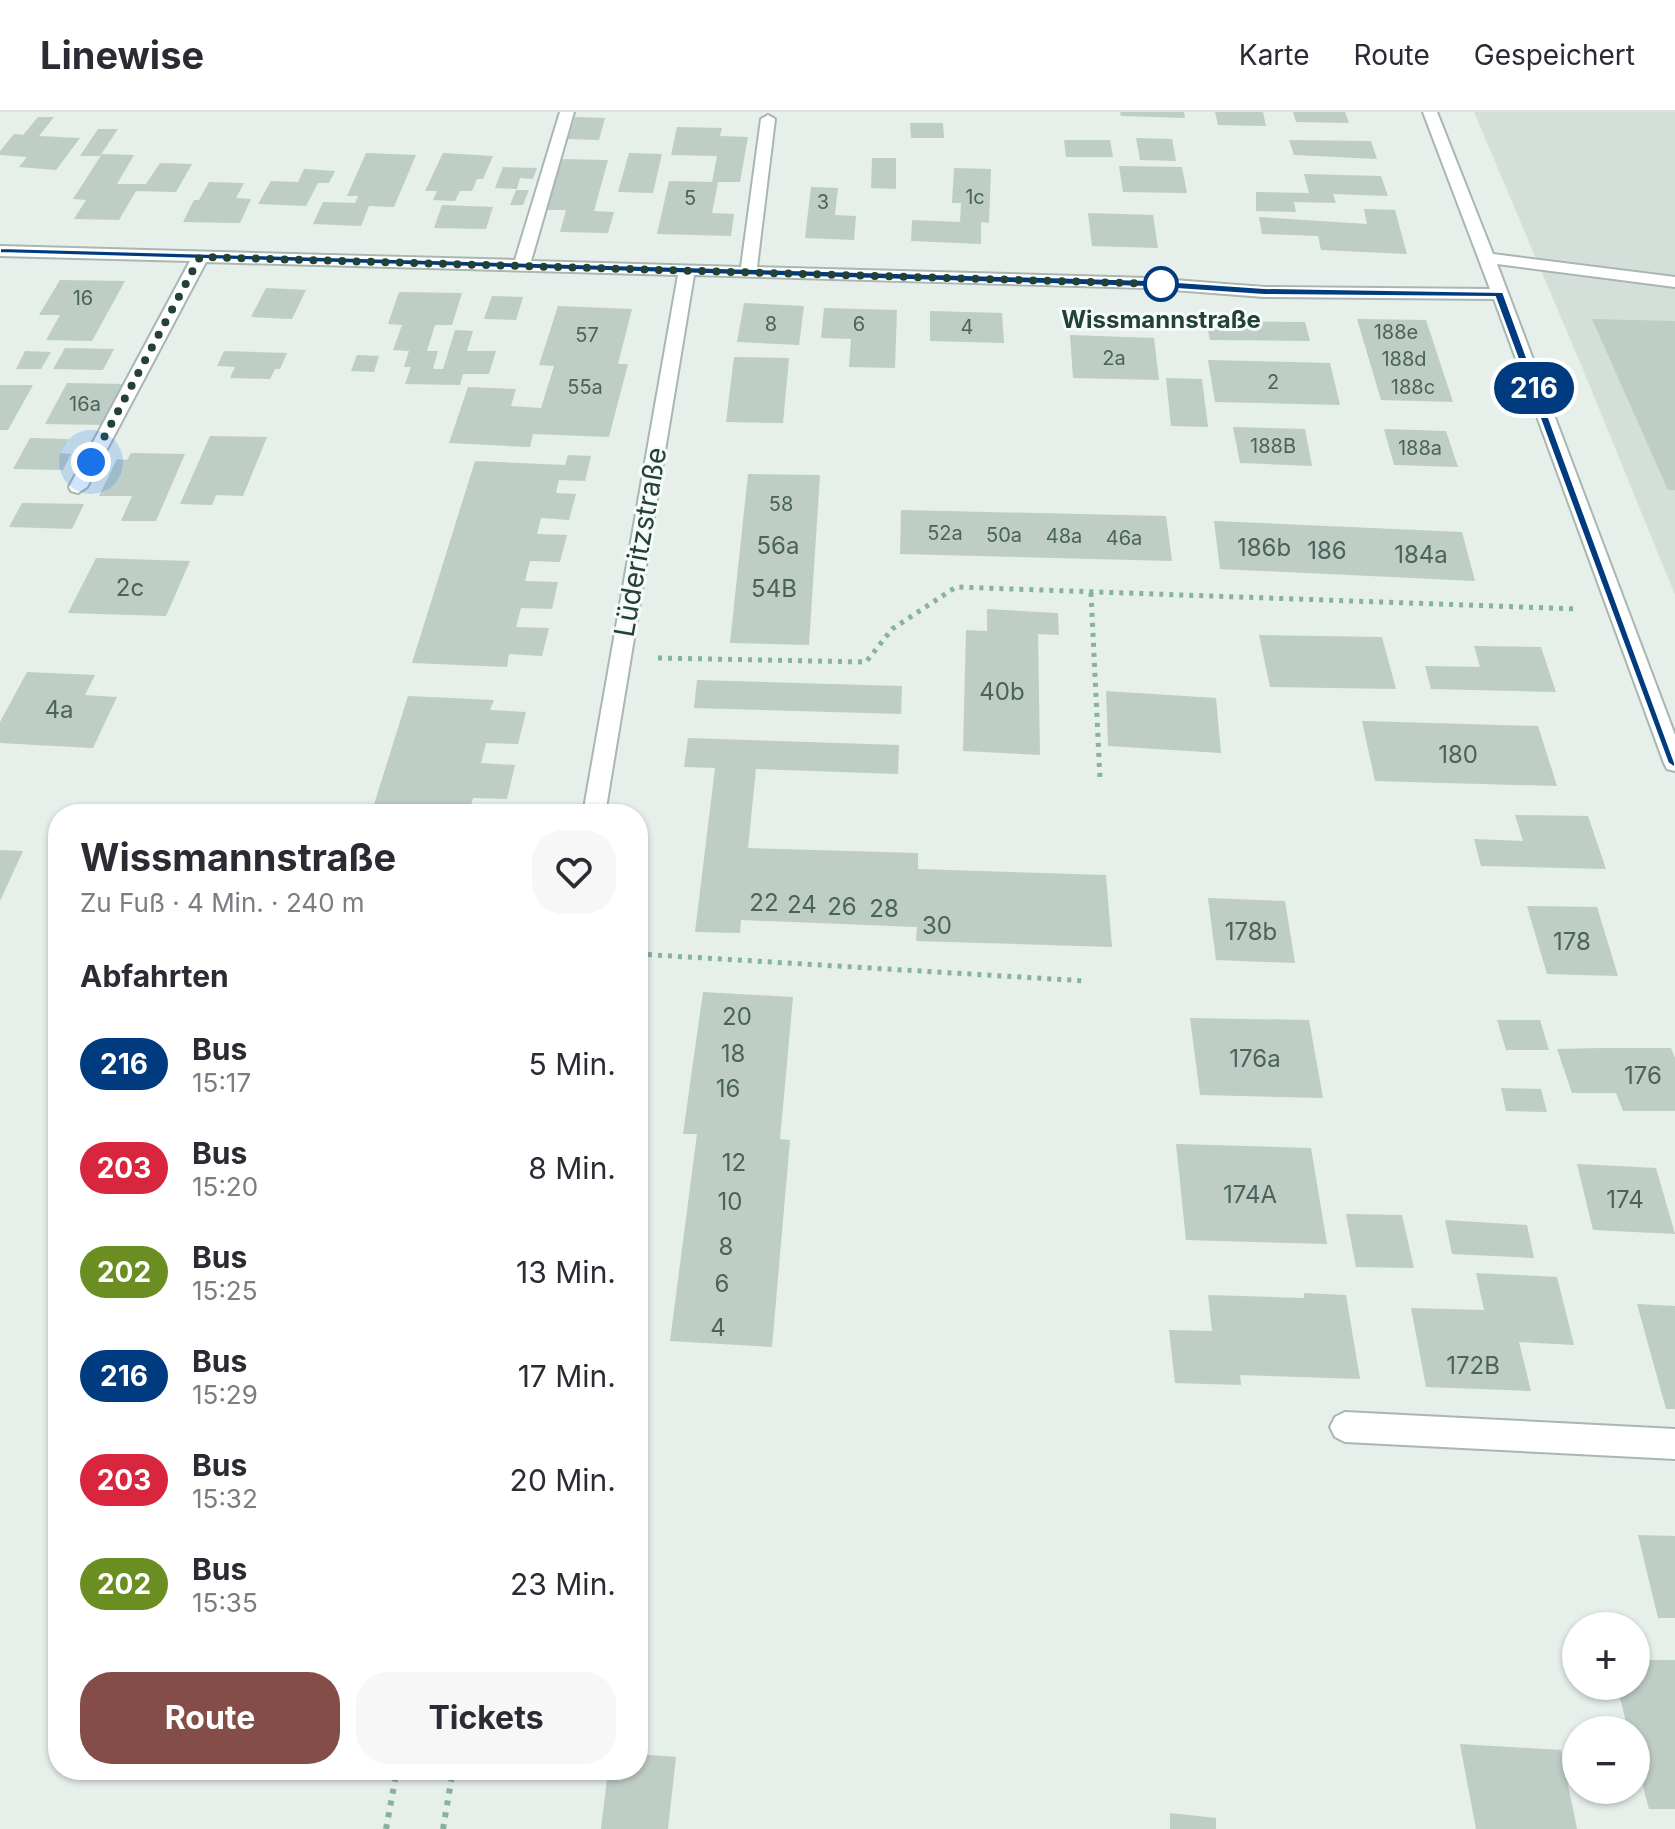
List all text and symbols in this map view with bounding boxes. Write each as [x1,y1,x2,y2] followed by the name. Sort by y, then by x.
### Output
[40,32,204,78] text: Linewise
[1239,38,1310,72] text: Karte
[1354,38,1430,72] text: Route
[1474,38,1635,72] text: Gespeichert
[965,185,985,209] house number: 1c
[684,186,696,210] house number: 5
[817,190,829,214] house number: 3
[1144,267,1178,301] marker: Wissmannstraße
[73,286,93,310] house number: 16
[1061,305,1261,334] place label: Wissmannstraße
[765,312,777,336] house number: 8
[853,312,865,336] house number: 6
[961,315,973,339] house number: 4
[1374,320,1418,344] house number: 188e
[575,323,599,347] house number: 57
[1102,346,1126,370] house number: 2a
[1381,347,1427,371] house number: 188d
[1488,362,1580,414] line badge: 216
[1267,370,1279,394] house number: 2
[1510,371,1558,405] text: 216
[567,375,603,399] house number: 55a
[1391,375,1435,399] house number: 188c
[69,392,101,416] house number: 16a
[1250,434,1296,458] house number: 188B
[1398,436,1442,460] house number: 188a
[71,442,111,482] your location
[607,444,673,640] street label: Lüderitzstraße
[769,492,793,516] house number: 58
[927,521,963,545] house number: 52a
[986,523,1022,547] house number: 50a
[1046,524,1082,548] house number: 48a
[1106,526,1142,550] house number: 46a
[757,531,799,560] house number: 56a
[1237,533,1291,562] house number: 186b
[1307,536,1347,565] house number: 186
[1394,540,1448,569] house number: 184a
[116,573,144,602] house number: 2c
[751,574,797,603] house number: 54B
[979,677,1025,706] house number: 40b
[45,695,73,724] house number: 4a
[1438,740,1478,769] house number: 180
[532,830,616,914] button: heart
[80,834,396,880] text: Wissmannstraße
[80,887,365,918] text: Zu Fuß · 4 Min. · 240 m
[749,888,779,917] house number: 22
[787,890,817,919] house number: 24
[827,892,857,921] house number: 26
[869,894,899,923] house number: 28
[922,911,952,940] house number: 30
[1225,917,1277,946] house number: 178b
[1553,927,1591,956] house number: 178
[80,958,229,994] text: Abfahrten
[722,1002,752,1031] house number: 20
[192,1031,247,1067] text: Bus
[721,1039,745,1068] house number: 18
[1229,1044,1281,1073] house number: 176a
[529,1046,616,1082] text: 5 Min.
[100,1047,148,1081] text: 216
[1624,1061,1662,1090] house number: 176
[192,1067,251,1098] text: 15:17
[716,1074,740,1103] house number: 16
[192,1135,247,1171] text: Bus
[722,1148,746,1177] house number: 12
[528,1150,616,1186] text: 8 Min.
[97,1151,151,1185] text: 203
[192,1171,258,1202] text: 15:20
[1223,1180,1277,1209] house number: 174A
[1606,1185,1644,1214] house number: 174
[718,1187,742,1216] house number: 10
[719,1232,733,1261] house number: 8
[192,1239,247,1275] text: Bus
[516,1254,616,1290] text: 13 Min.
[97,1255,151,1289] text: 202
[715,1269,729,1298] house number: 6
[192,1275,258,1306] text: 15:25
[710,1313,726,1342] house number: 4
[192,1343,247,1379] text: Bus
[1446,1351,1500,1380] house number: 172B
[518,1358,616,1394] text: 17 Min.
[100,1359,148,1393] text: 216
[192,1379,258,1410] text: 15:29
[192,1447,247,1483] text: Bus
[510,1462,616,1498] text: 20 Min.
[97,1463,151,1497] text: 203
[192,1483,258,1514] text: 15:32
[192,1551,247,1587] text: Bus
[510,1566,616,1602] text: 23 Min.
[97,1567,151,1601] text: 202
[192,1587,258,1618] text: 15:35
[1562,1612,1650,1804] map controls
[1562,1612,1650,1700] button: +
[80,1672,340,1764] button: Route
[356,1672,616,1764] button: Tickets
[1562,1716,1650,1804] button: −

